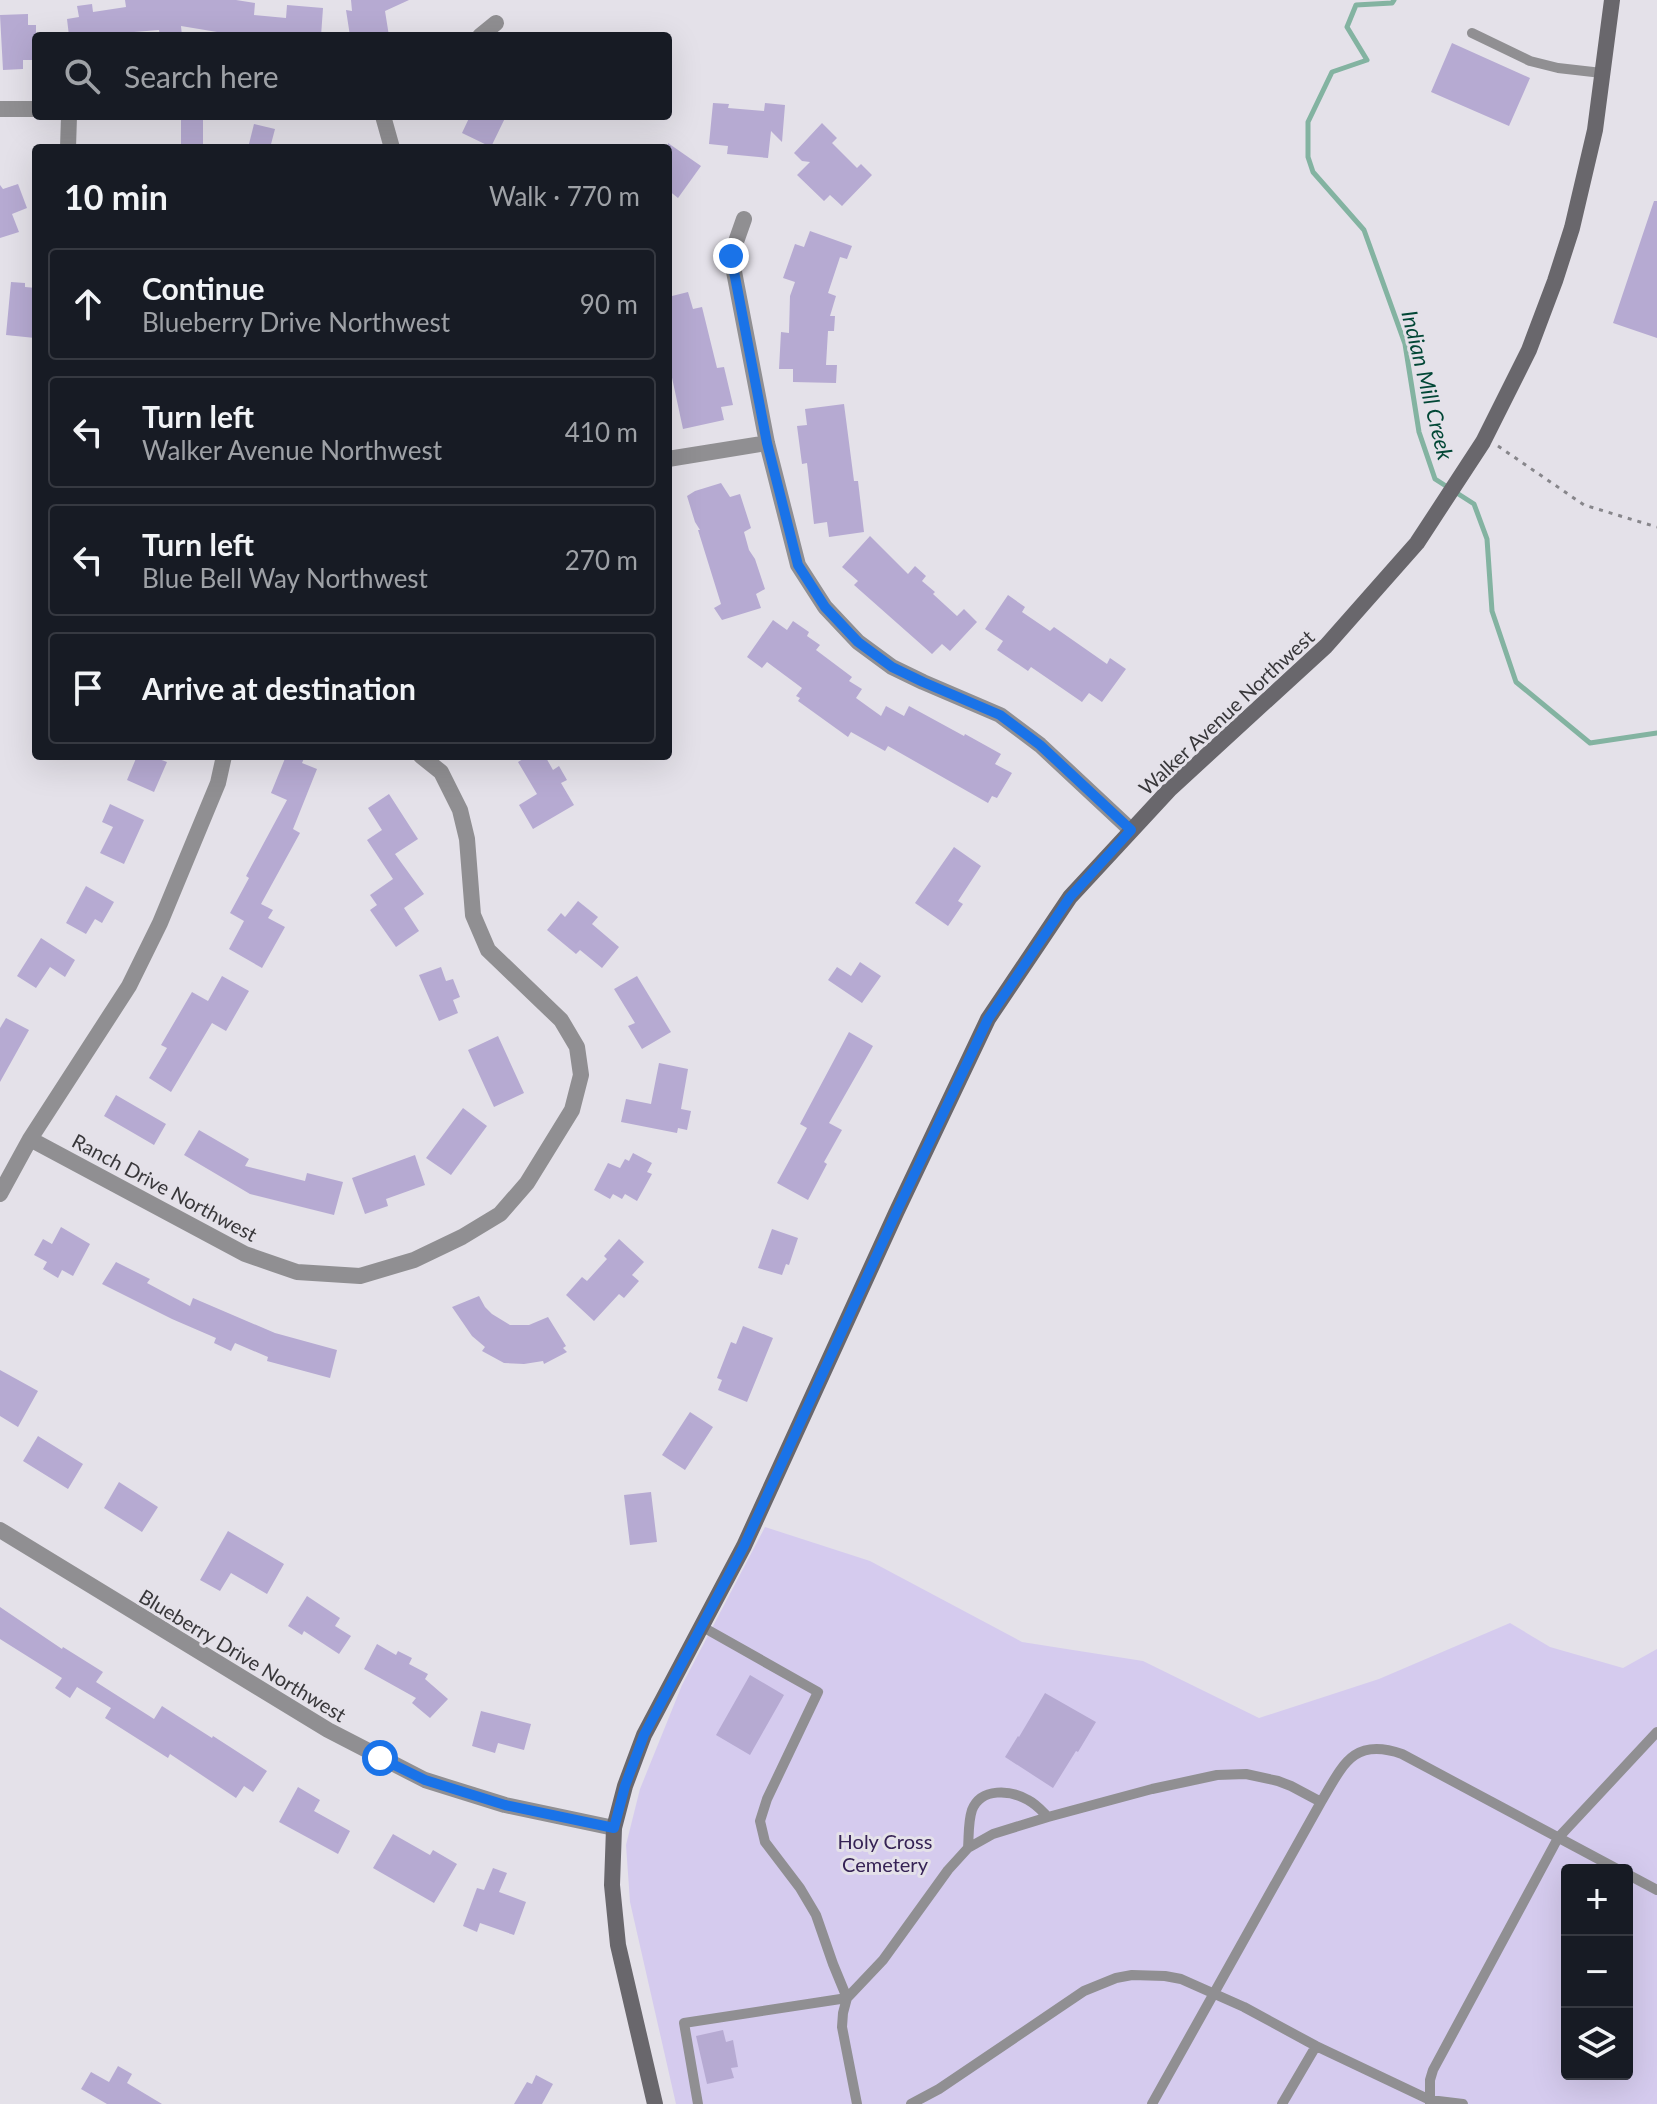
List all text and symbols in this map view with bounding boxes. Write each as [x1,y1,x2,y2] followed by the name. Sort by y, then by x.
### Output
[32,32,672,120] search box
[60,54,104,98] icon: search
[124,58,279,94] text: Search here
[64,176,168,217] text: 10 min
[489,180,640,212] text: Walk · 770 m
[713,238,749,274] route end
[142,270,265,306] text: Continue
[66,282,110,326] icon: ahead
[580,288,638,320] text: 90 m
[142,306,450,338] text: Blueberry Drive Northwest
[1396,307,1460,463] water label: Indian Mill Creek
[142,398,254,434] text: Turn left
[66,410,110,454] icon: left
[565,416,638,448] text: 410 m
[142,434,442,466] text: Walker Avenue Northwest
[142,526,254,562] text: Turn left
[66,538,110,582] icon: left
[565,544,638,576] text: 270 m
[142,562,428,594] text: Blue Bell Way Northwest
[1133,625,1319,799] street label: Walker Avenue Northwest
[66,666,110,710] icon: arrive
[142,670,416,706] text: Arrive at destination
[68,1128,262,1246] street label: Ranch Drive Northwest
[135,1584,351,1726] street label: Blueberry Drive Northwest
[362,1740,398,1776] route start
[838,1829,932,1876] park label: Holy Cross Cemetery
[1561,1864,1633,2080] map controls
[1561,1864,1633,1936] button: +
[1561,1936,1633,2008] button: −
[1561,2008,1633,2080] button: layers

